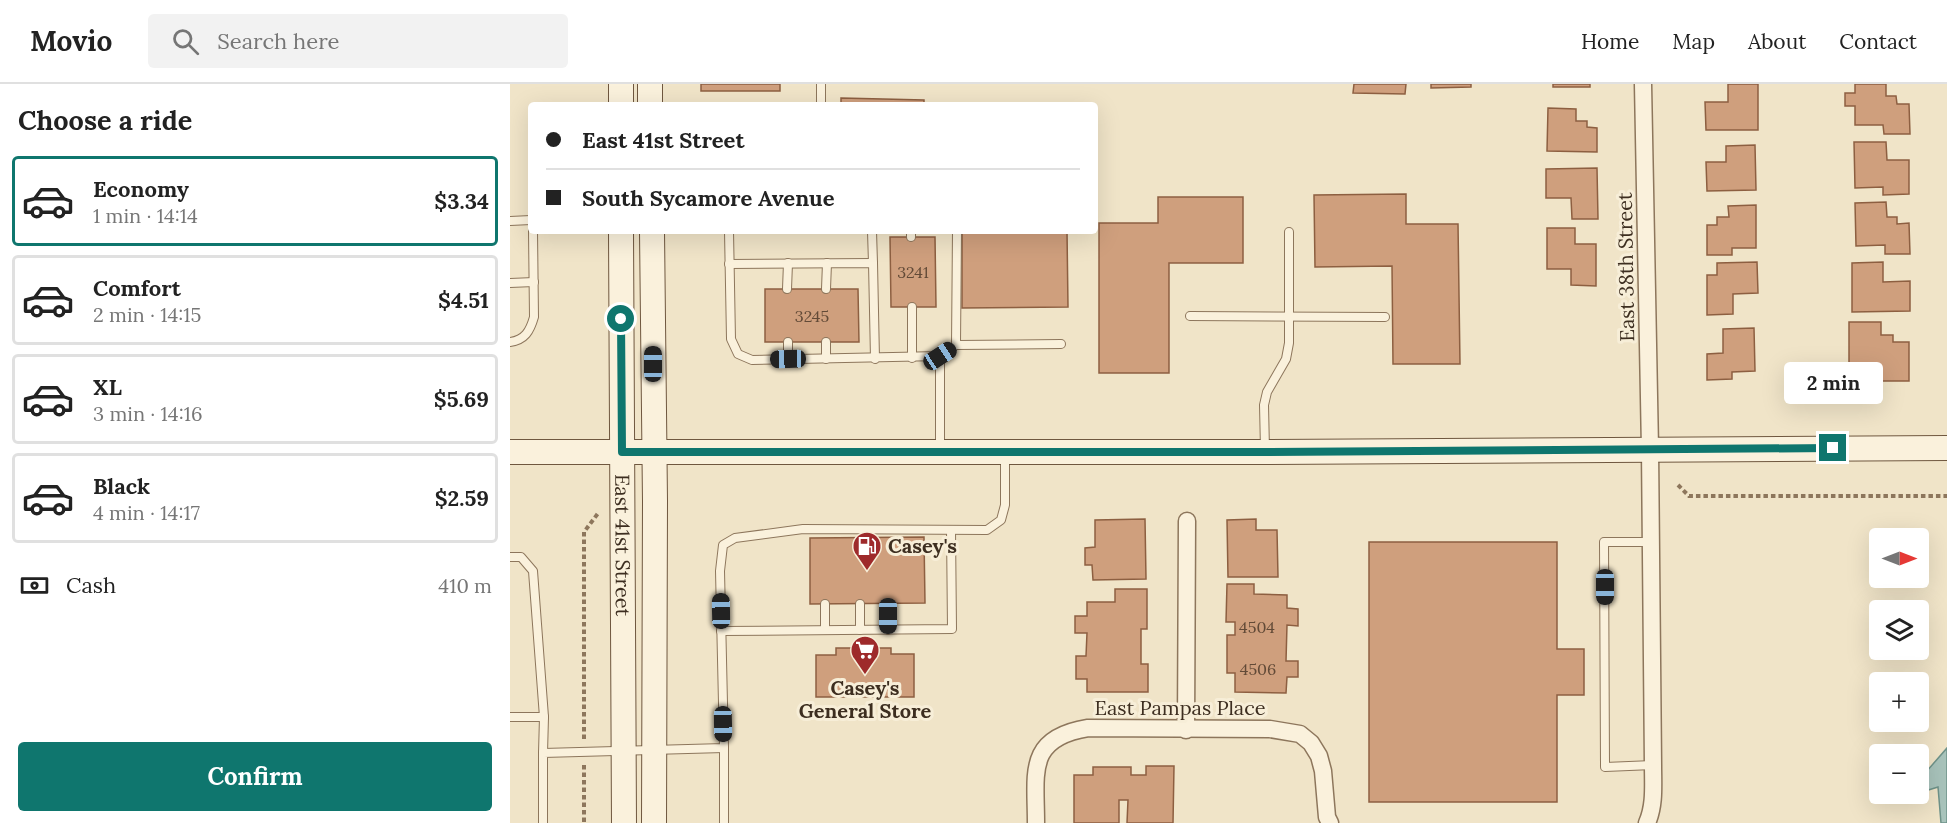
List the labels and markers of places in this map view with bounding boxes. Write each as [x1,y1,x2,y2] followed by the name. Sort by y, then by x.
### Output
[851,530,883,572] fuel station icon: Casey's
[888,533,957,558] place label: Casey's
[849,634,881,676] supermarket icon: Casey's General Store
[799,675,931,723] place label: Casey's General Store

